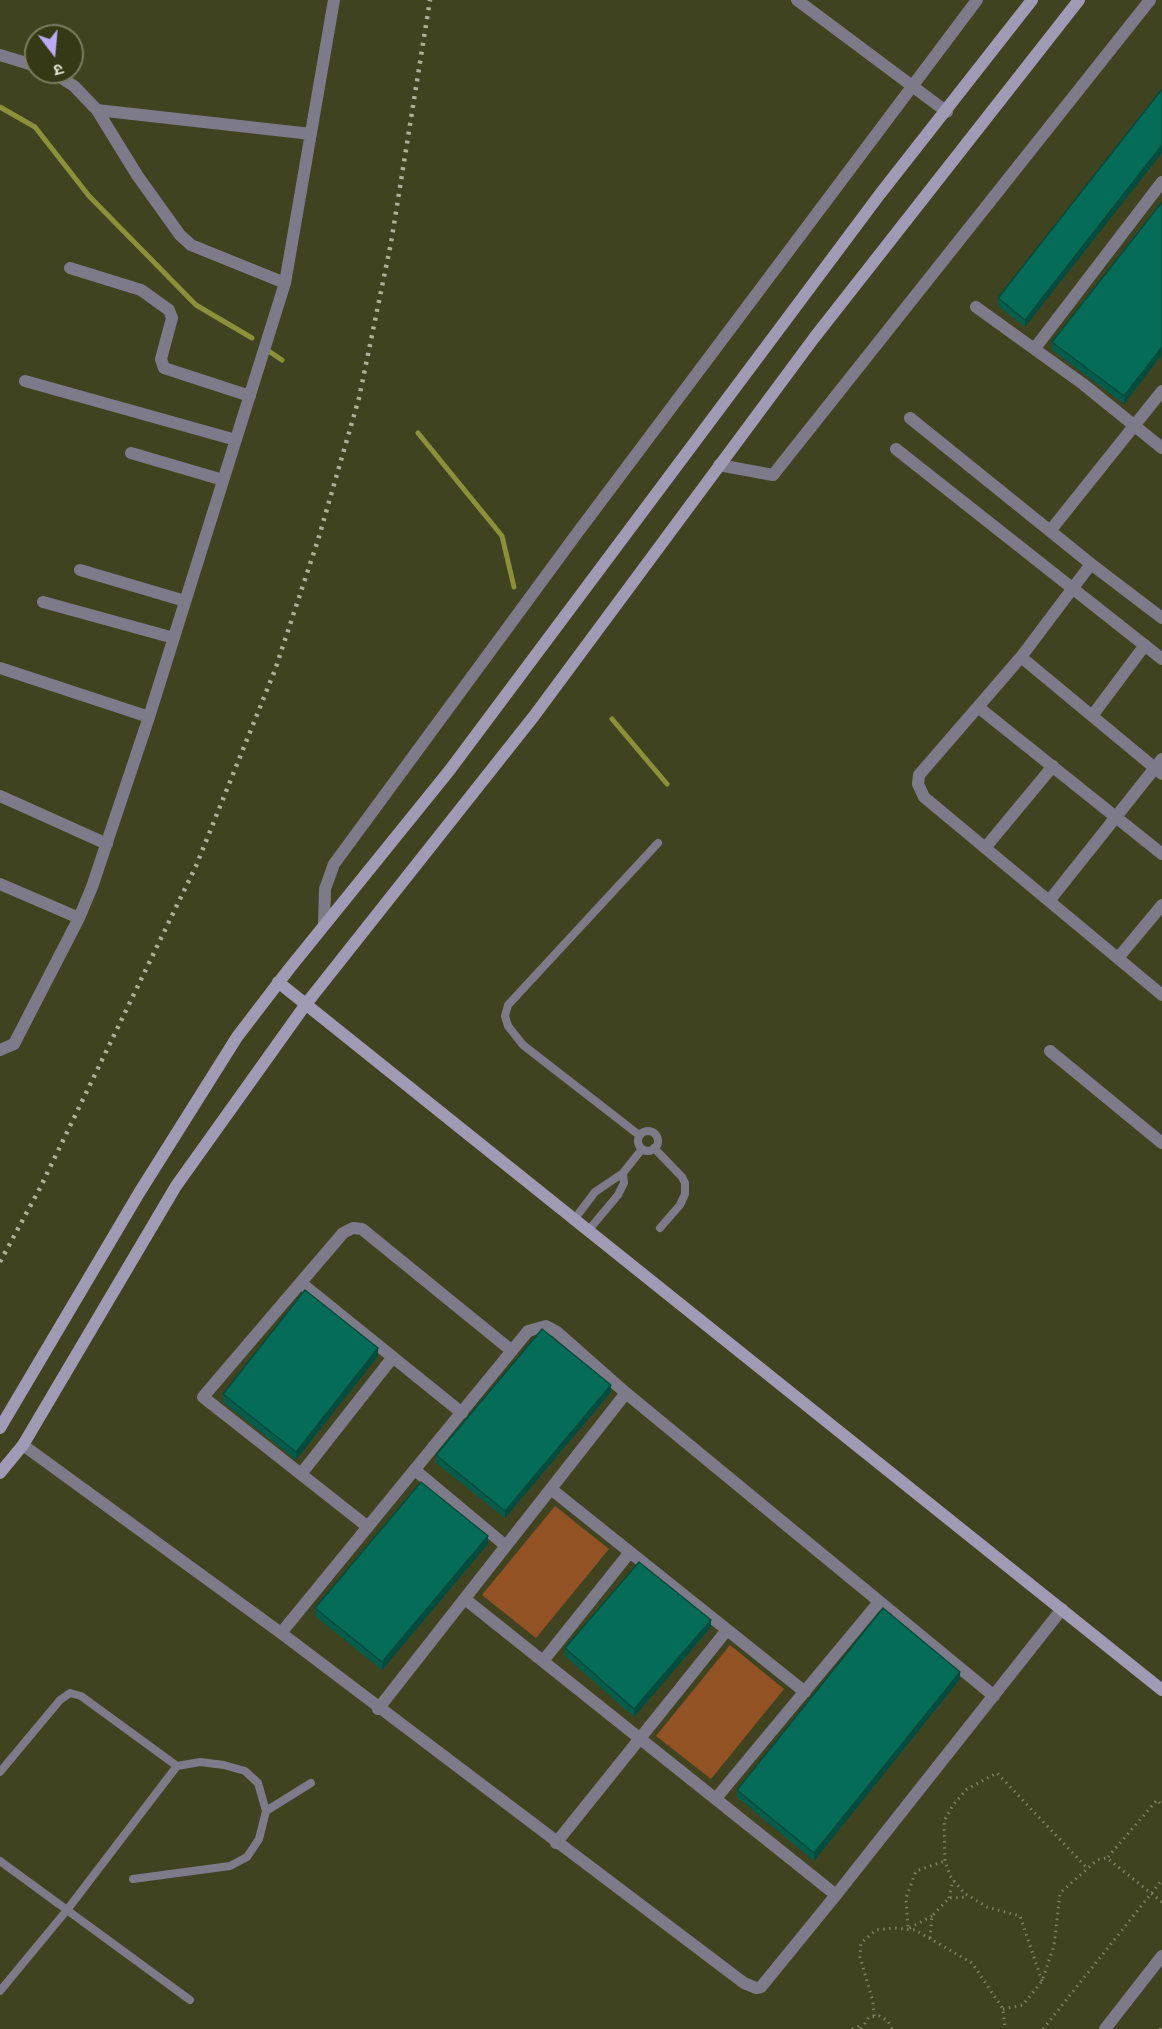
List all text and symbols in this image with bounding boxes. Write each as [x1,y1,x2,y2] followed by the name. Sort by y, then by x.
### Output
[24,24,84,84] north arrow
[51,59,66,80] text: उ

